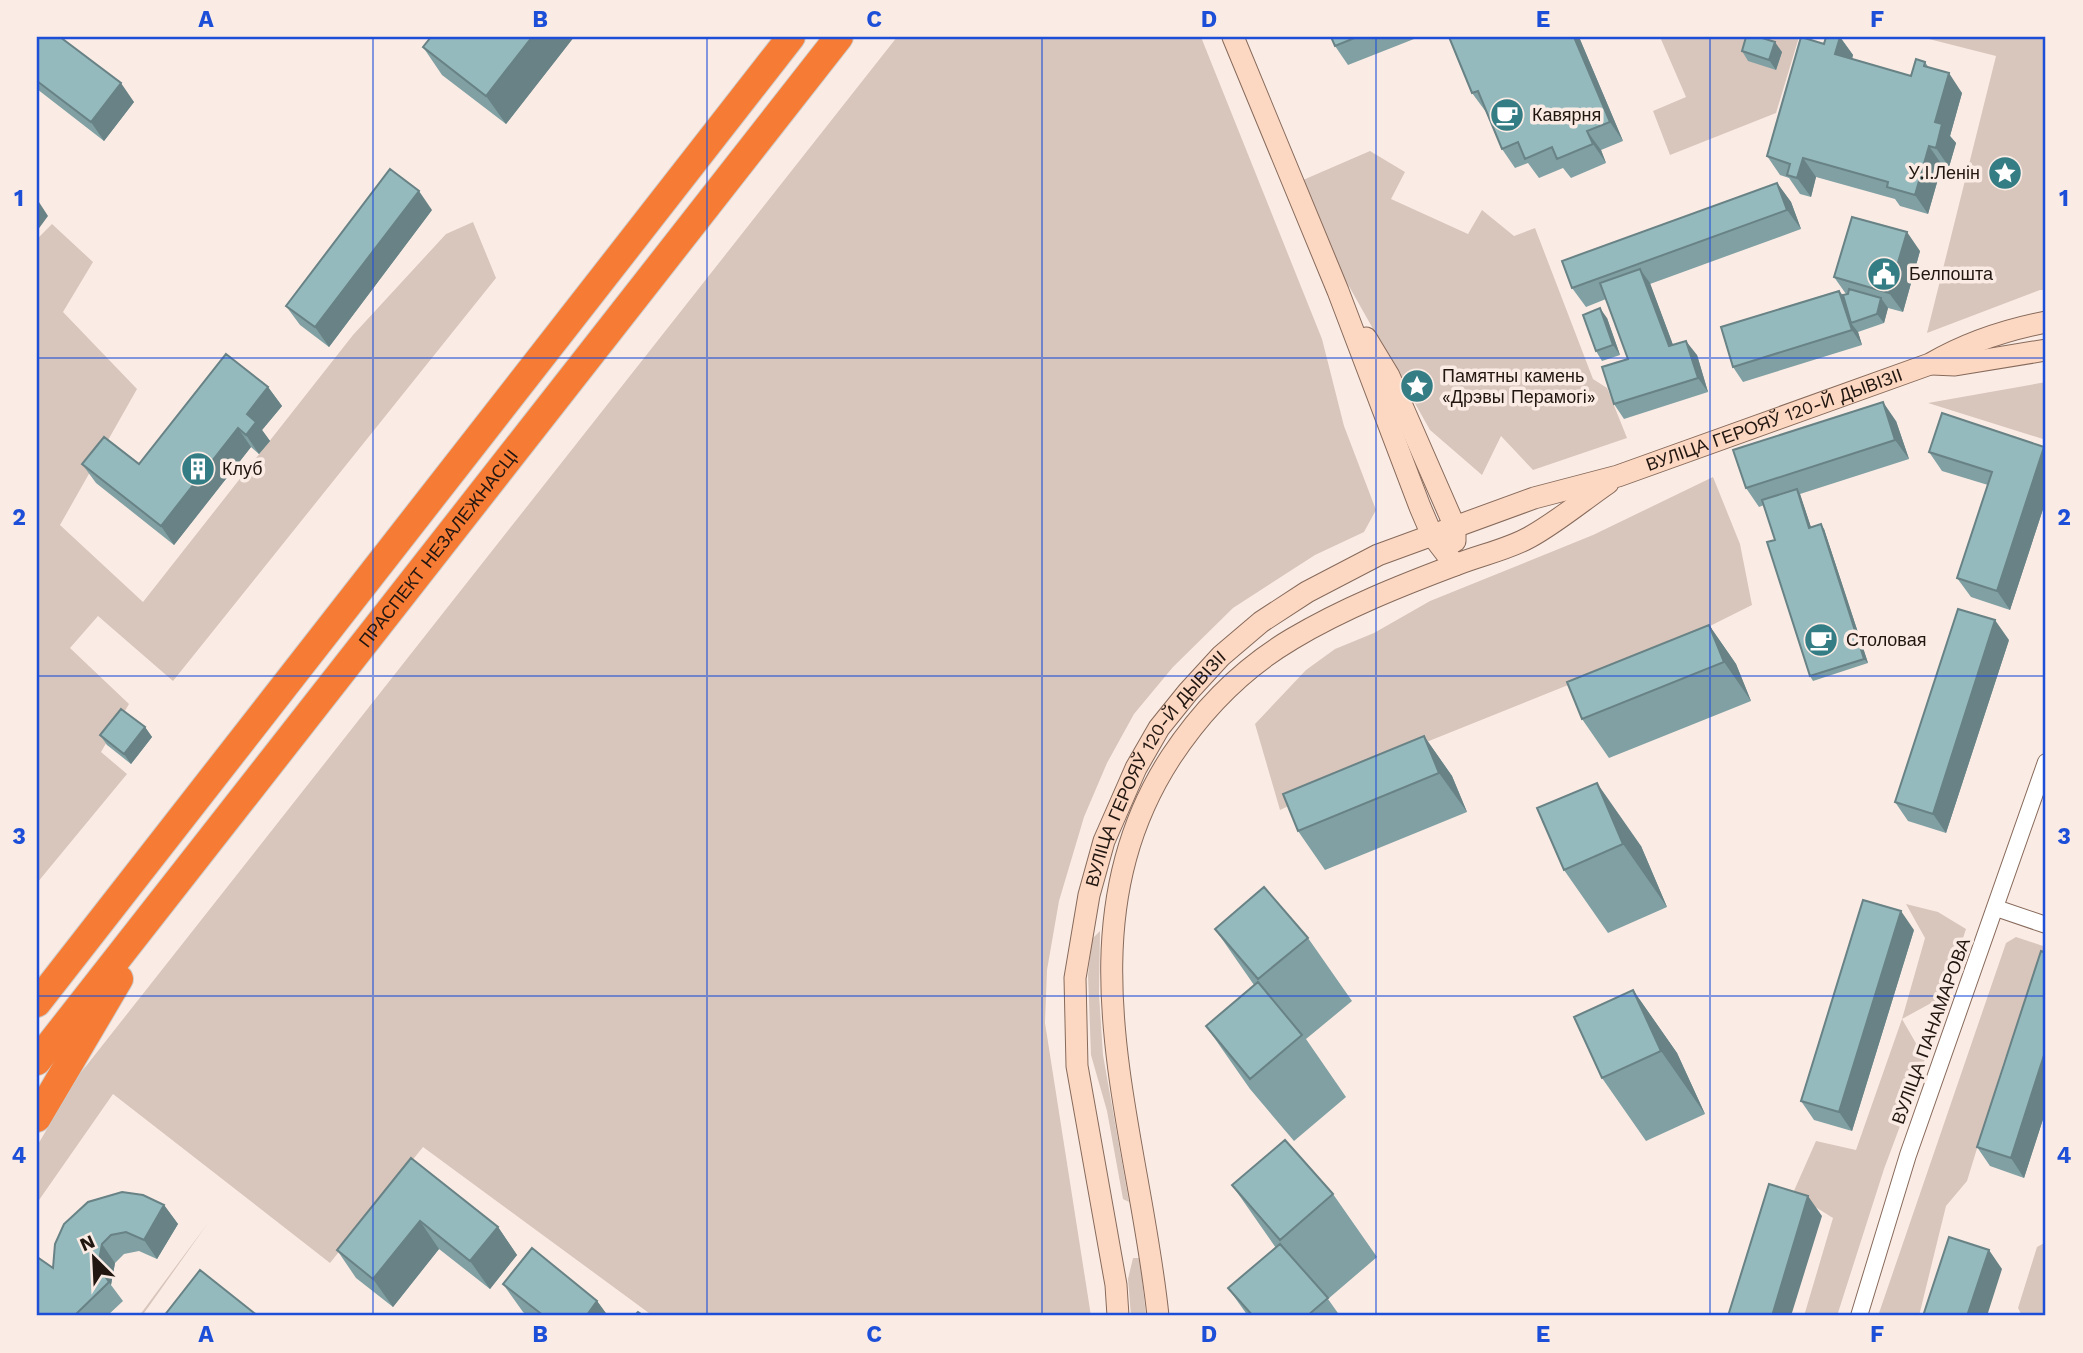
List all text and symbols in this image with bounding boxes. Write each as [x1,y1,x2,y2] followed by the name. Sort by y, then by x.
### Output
[198,6,214,33] text: A
[532,6,548,33] text: B
[866,6,882,33] text: C
[1201,6,1217,33] text: D
[1536,6,1550,33] text: E
[1870,6,1884,33] text: F
[1488,96,1526,134] cafe icon: Кавярня
[1532,104,1601,125] place label: Кавярня
[1986,154,2024,192] place icon: У.І.Ленін
[1908,162,1980,183] place label: У.І.Ленін
[14,185,24,212] text: 1
[2059,185,2069,212] text: 1
[1865,255,1903,293] public building icon: Белпошта
[1909,263,1994,284] place label: Белпошта
[1643,364,1905,475] street label: ВУЛІЦА ГЕРОЯЎ 120-Й ДЫВІЗІІ
[1442,365,1596,407] place label: Памятны камень «Дрэвы Перамогі»
[1398,367,1436,405] place icon: Памятны камень «Дрэвы Перамогі»
[354,445,522,651] street label: ПРАСПЕКТ НЕЗАЛЕЖНАСЦІ
[179,450,217,488] building icon: Клуб
[222,458,263,479] place label: Клуб
[12,504,26,531] text: 2
[2057,504,2071,531] text: 2
[1802,621,1840,659] cafe icon: Столовая
[1846,629,1927,650] place label: Столовая
[1081,646,1230,889] street label: ВУЛІЦА ГЕРОЯЎ 120-Й ДЫВІЗІІ
[12,823,26,850] text: 3
[2057,823,2071,850] text: 3
[1887,935,1974,1127] street label: ВУЛІЦА ПАНАМАРОВА
[12,1142,27,1169] text: 4
[2057,1142,2072,1169] text: 4
[60,1224,130,1294] north arrow
[76,1230,98,1256] text: N
[198,1321,214,1348] text: A
[532,1321,548,1348] text: B
[866,1321,882,1348] text: C
[1201,1321,1217,1348] text: D
[1536,1321,1550,1348] text: E
[1870,1321,1884,1348] text: F

